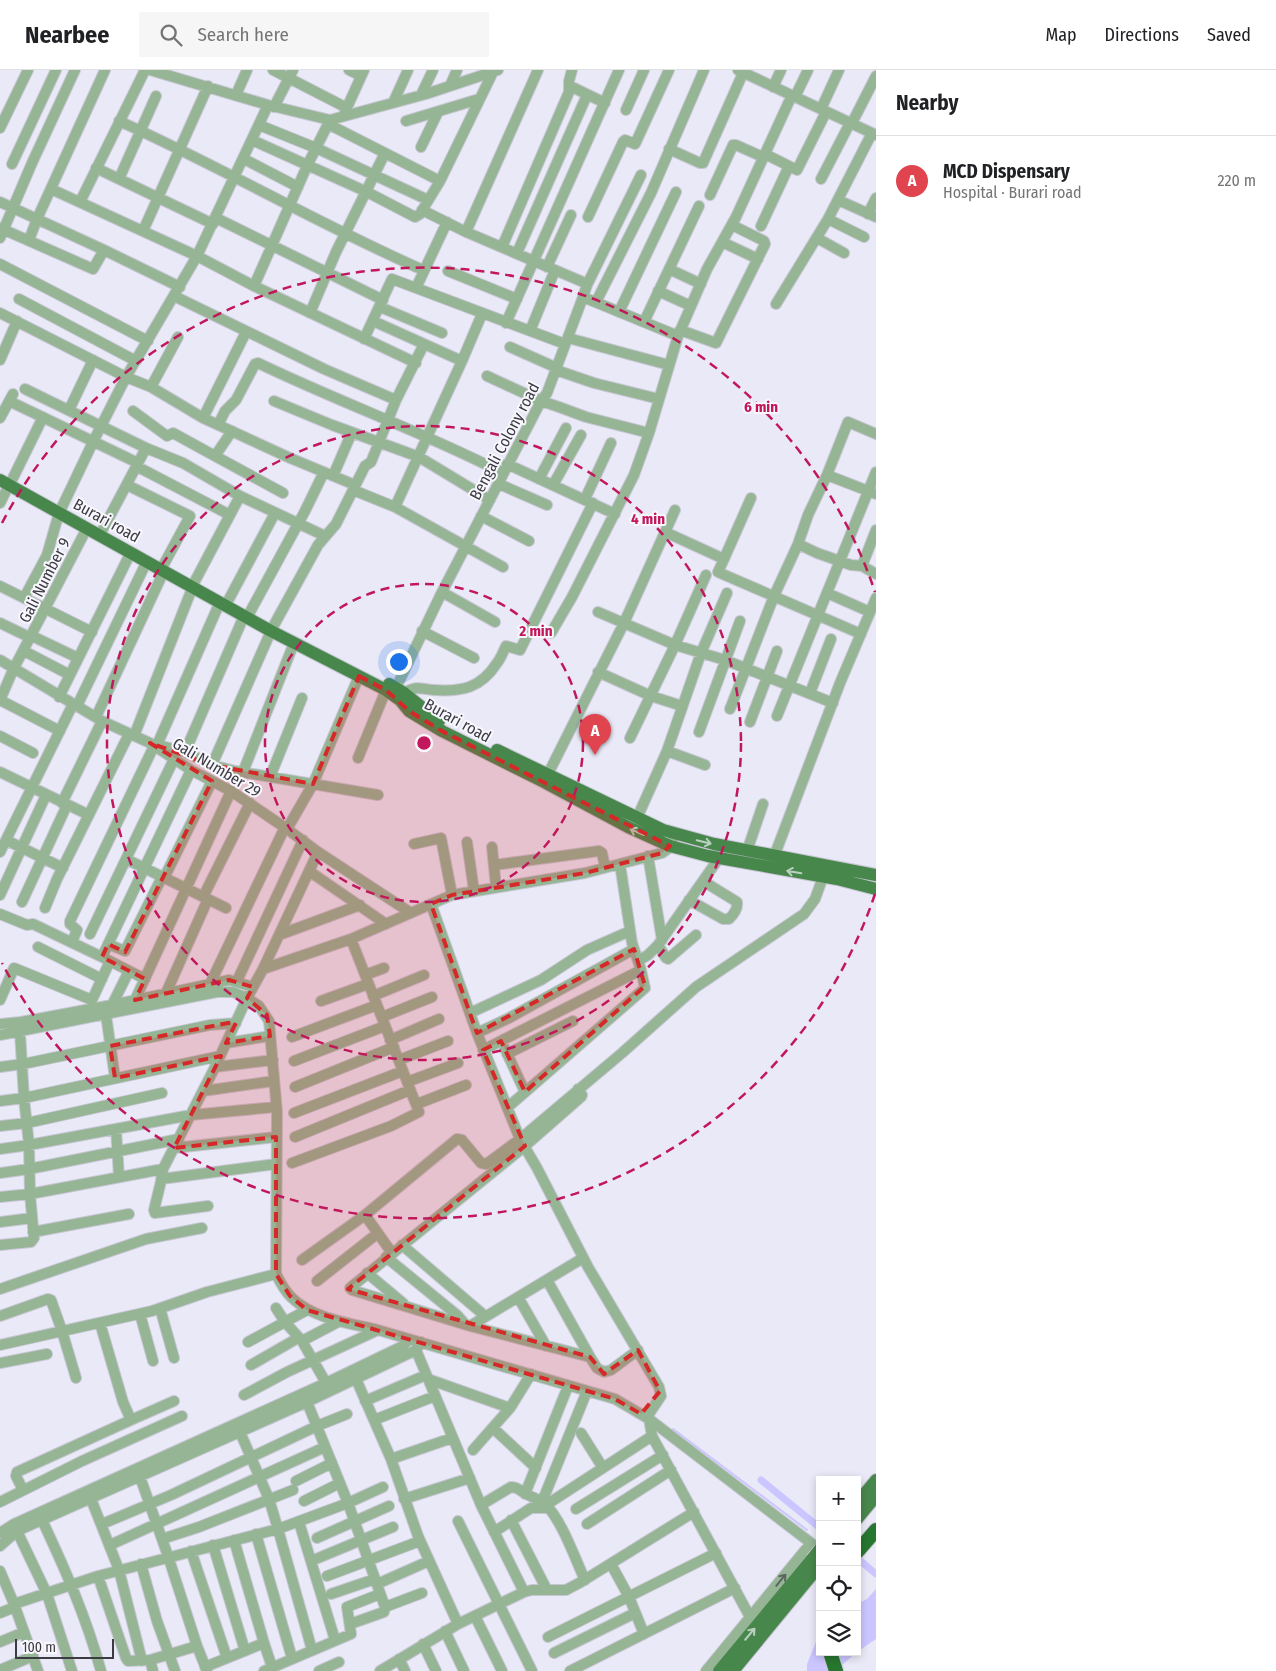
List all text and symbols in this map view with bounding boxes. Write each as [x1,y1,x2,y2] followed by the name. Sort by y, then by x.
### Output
[139,12,489,57] search box
[25,21,109,49] text: Nearbee
[157,21,185,49] icon: search
[197,23,289,46] text: Search here
[1045,24,1077,46] text: Map
[1105,24,1179,46] text: Directions
[1207,24,1251,46] text: Saved
[896,90,958,116] text: Nearby
[943,160,1070,183] text: MCD Dispensary
[908,171,916,190] text: A
[1217,171,1256,190] text: 220 m
[943,183,1082,202] text: Hospital · Burari road
[466,379,543,503] street label: Bengali Colony road
[744,398,778,416] text: 6 min
[70,494,143,547] street label: Burari road
[631,510,665,528] text: 4 min
[15,534,74,626] street label: Gali Number 9
[518,622,553,640] text: 2 min
[386,649,412,675] your location
[421,694,494,747] street label: Burari road
[579,714,611,755] pin: A
[169,734,265,801] street label: Gali Number 29
[415,734,433,752] centre of rings
[630,826,645,836] one-way arrow
[696,837,712,847] one-way arrow
[787,866,803,876] one-way arrow
[816,1476,861,1656] map controls
[816,1476,861,1521] button: +
[816,1521,861,1566] button: −
[816,1566,861,1611] button: locate
[775,1574,786,1587] one-way arrow
[816,1611,861,1656] button: layers
[744,1627,756,1640] one-way arrow
[15,1636,114,1659] scale bar
[22,1639,56,1656] text: 100 m

